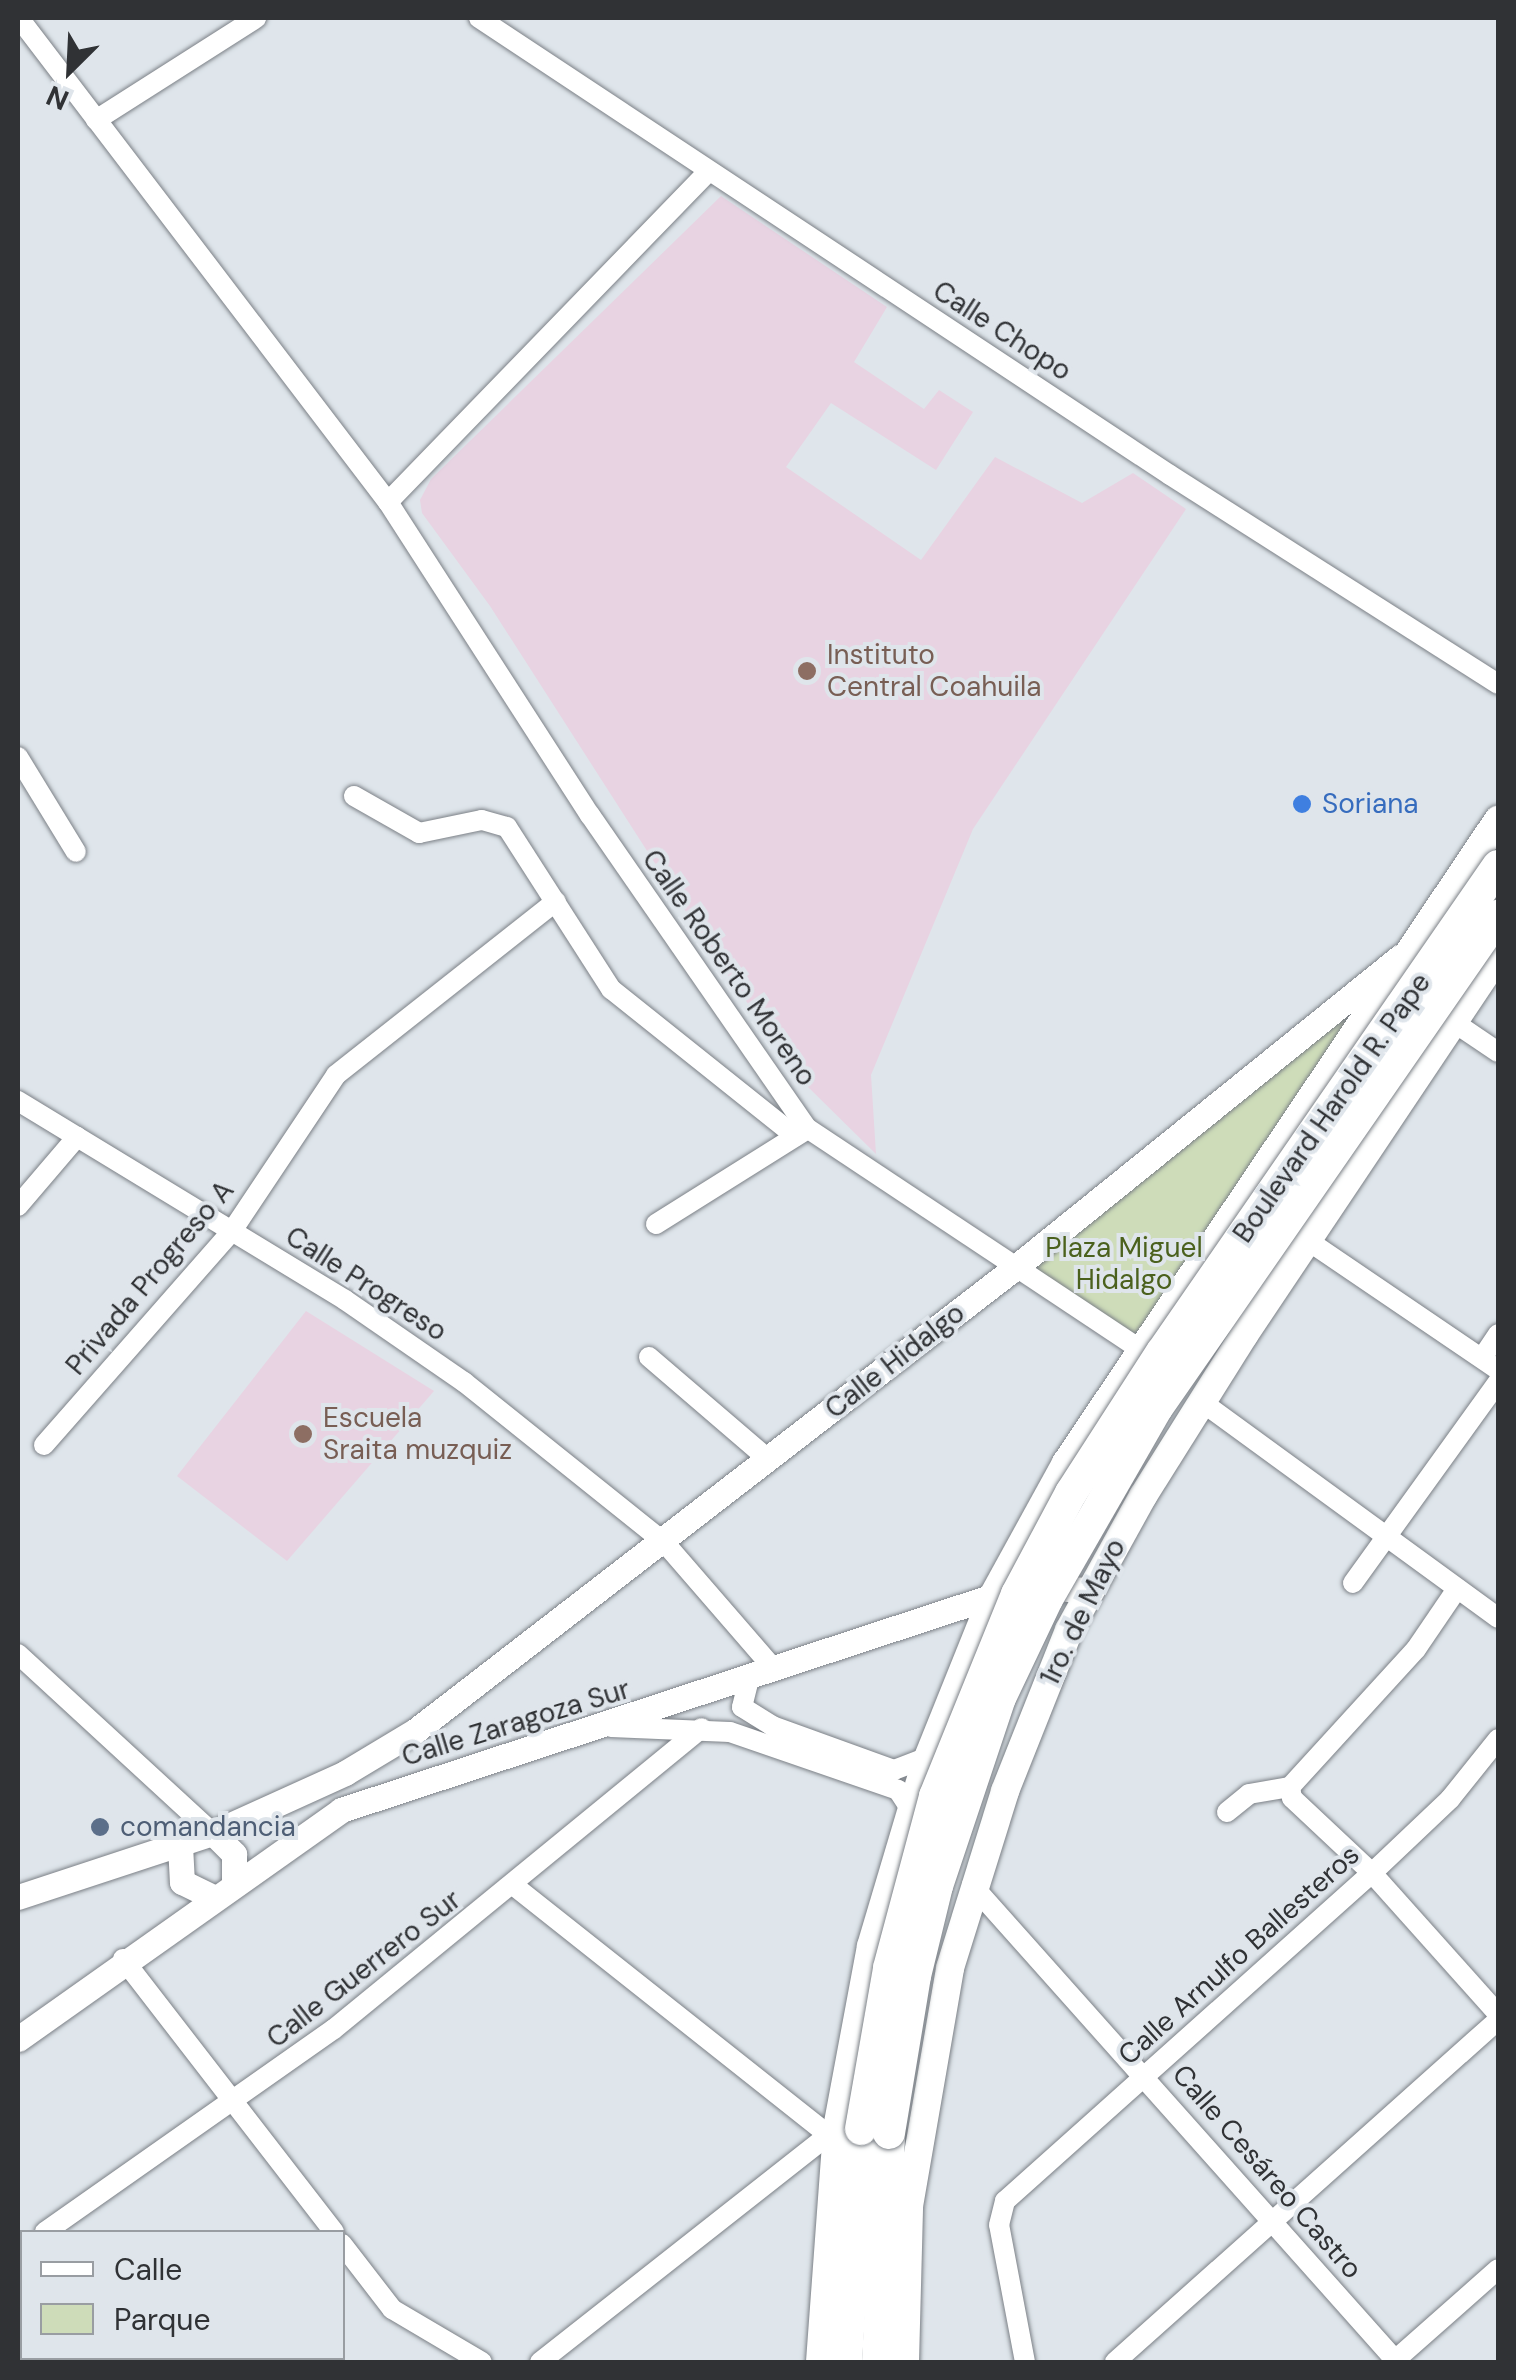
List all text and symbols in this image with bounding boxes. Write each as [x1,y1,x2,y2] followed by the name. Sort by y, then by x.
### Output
[20,20,120,120] north arrow
[41,77,74,119] text: N
[927,274,1077,388] street label: Calle Chopo
[827,638,1042,704] place label: Instituto Central Coahuila
[796,660,818,682] marker: Instituto Central Coahuila
[1322,787,1418,821] place label: Soriana
[1291,793,1313,815] marker: Soriana
[635,843,823,1093] street label: Calle Roberto Moreno
[1226,967,1438,1249] street label: Boulevard Harold R. Pape
[59,1174,241,1382] street label: Privada Progreso A
[279,1219,453,1349] street label: Calle Progreso
[1045,1231,1203,1297] park label: Plaza Miguel Hidalgo
[819,1296,971,1426] street label: Calle Hidalgo
[323,1401,512,1467] place label: Escuela Sraita muzquiz
[292,1423,314,1445] marker: Escuela Sraita muzquiz
[1033,1534,1133,1690] street label: 1ro. de Mayo
[398,1672,634,1774] street label: Calle Zaragoza Sur
[120,1810,296,1844] place label: comandancia
[89,1816,111,1838] marker: comandancia
[1112,1838,1366,2072] street label: Calle Arnulfo Ballesteros
[260,1883,468,2055] street label: Calle Guerrero Sur
[1165,2058,1369,2286] street label: Calle Cesáreo Castro
[20,2230,345,2360] legend
[114,2250,182,2289] text: Calle
[114,2300,211,2339] text: Parque

